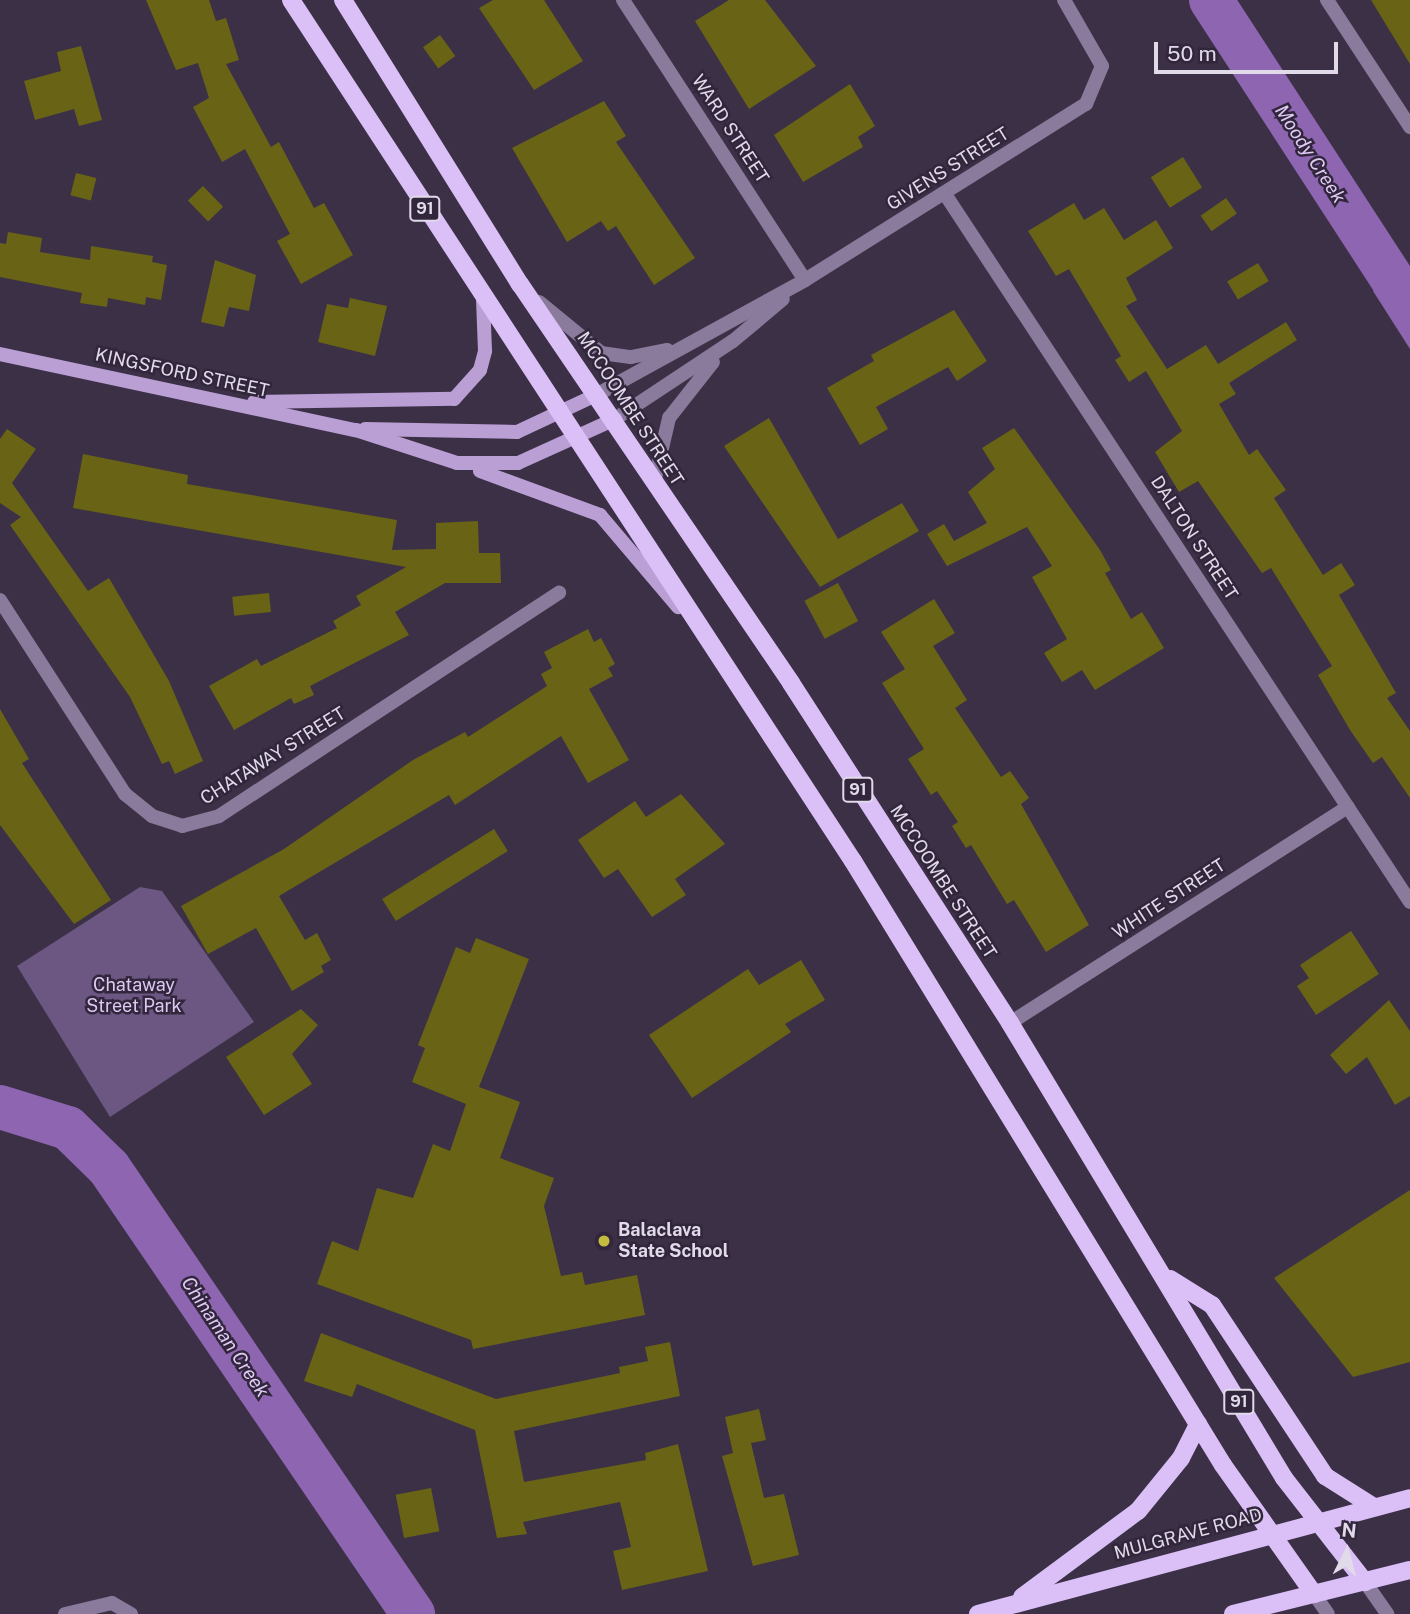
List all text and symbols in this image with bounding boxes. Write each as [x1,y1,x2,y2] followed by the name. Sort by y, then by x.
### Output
[1158,28,1342,72] scale bar
[1167,41,1217,66] text: 50 m
[687,71,773,187] street label: WARD STREET
[1270,101,1350,207] water label: Moody Creek
[883,123,1013,215] street label: GIVENS STREET
[409,196,441,222] road number: 91
[572,328,688,490] street label: MCCOOMBE STREET
[93,344,271,402] street label: KINGSFORD STREET
[1146,472,1242,604] street label: DALTON STREET
[196,703,350,809] street label: CHATAWAY STREET
[842,778,874,803] road number: 91
[885,801,1001,963] street label: MCCOOMBE STREET
[1108,854,1230,944] street label: WHITE STREET
[86,975,182,1018] park label: Chataway Street Park
[618,1220,729,1262] place label: Balaclava State School
[596,1233,612,1249] marker: Balaclava State School
[176,1272,274,1402] water label: Chinaman Creek
[1223,1390,1255,1414] road number: 91
[1112,1504,1264,1564] street label: MULGRAVE ROAD
[1312,1516,1382,1586] north arrow
[1341,1518,1358,1542] text: N

